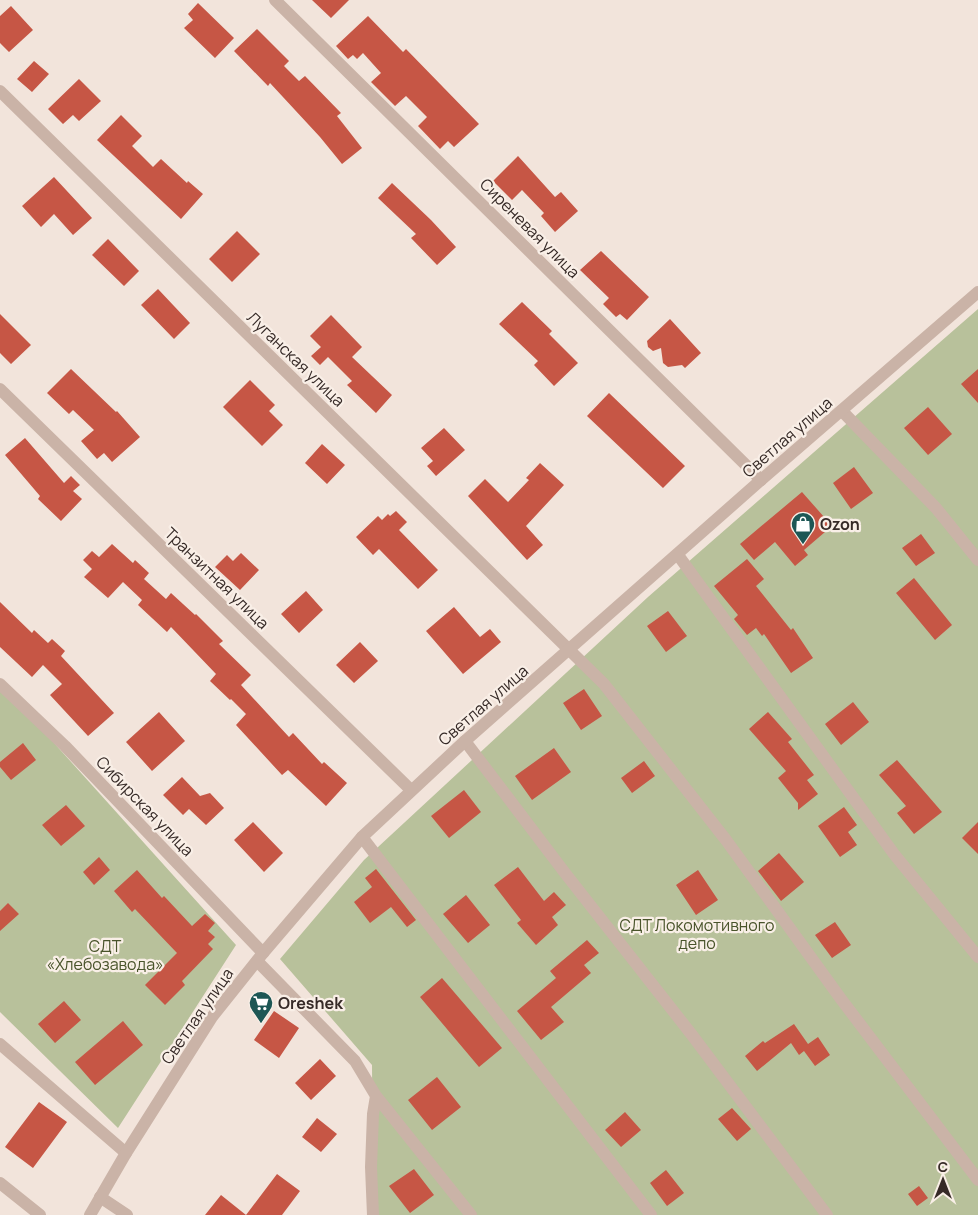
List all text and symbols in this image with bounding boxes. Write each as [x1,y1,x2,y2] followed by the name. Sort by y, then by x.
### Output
[475,173,585,283] street label: Сиреневая улица
[242,307,350,411] street label: Луганская улица
[737,392,837,482] street label: Светлая улица
[790,511,816,545] shop icon: Ozon
[820,513,860,535] place label: Ozon
[160,522,274,634] street label: Транзитная улица
[433,660,533,750] street label: Светлая улица
[91,751,199,861] street label: Сибирская улица
[620,914,774,954] park label: СДТ Локомотивного депо
[46,935,164,975] park label: СДТ «Хлебозавода»
[156,964,238,1068] street label: Светлая улица
[248,990,274,1024] supermarket icon: Oreshek
[278,992,343,1014] place label: Oreshek
[918,1155,968,1205] north arrow
[938,1157,948,1176] text: С

